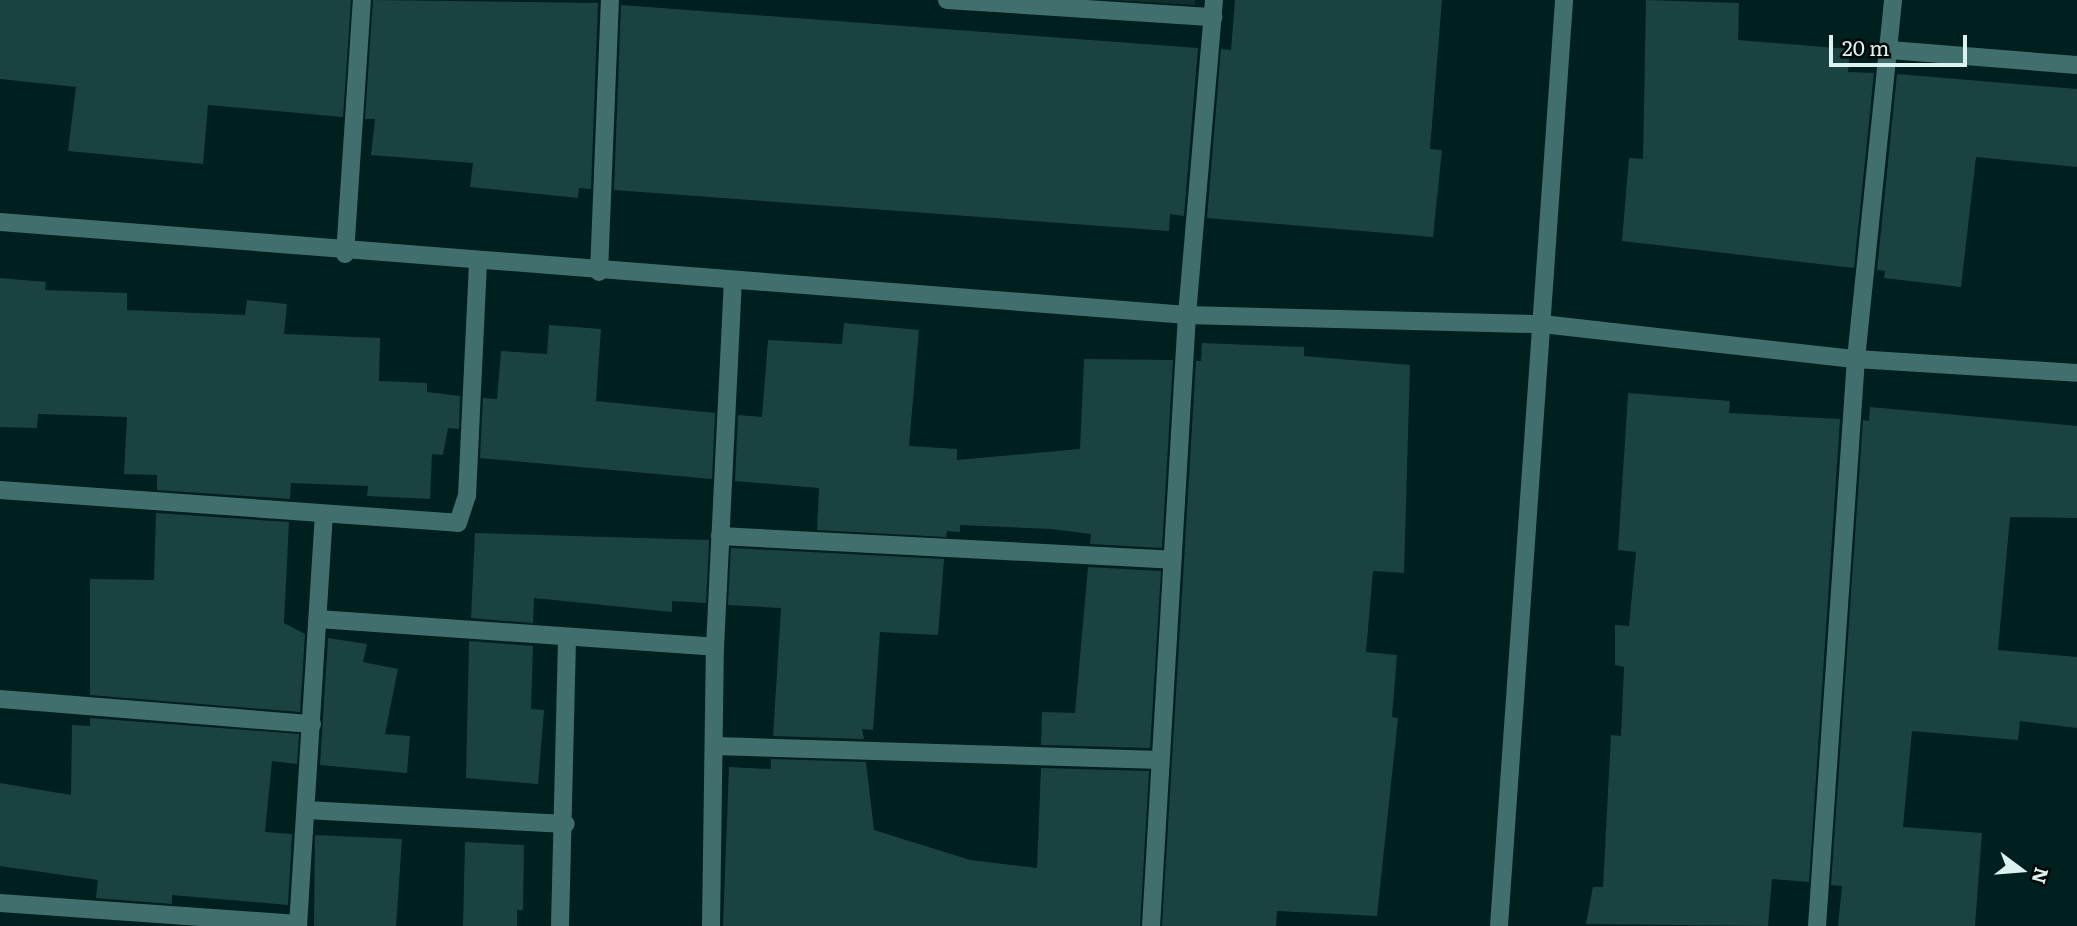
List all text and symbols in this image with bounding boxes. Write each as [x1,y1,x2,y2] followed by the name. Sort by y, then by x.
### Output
[1832,21,1970,65] scale bar
[1842,31,1889,62] text: 20 m
[1986,835,2056,905] north arrow
[2026,864,2057,887] text: N

